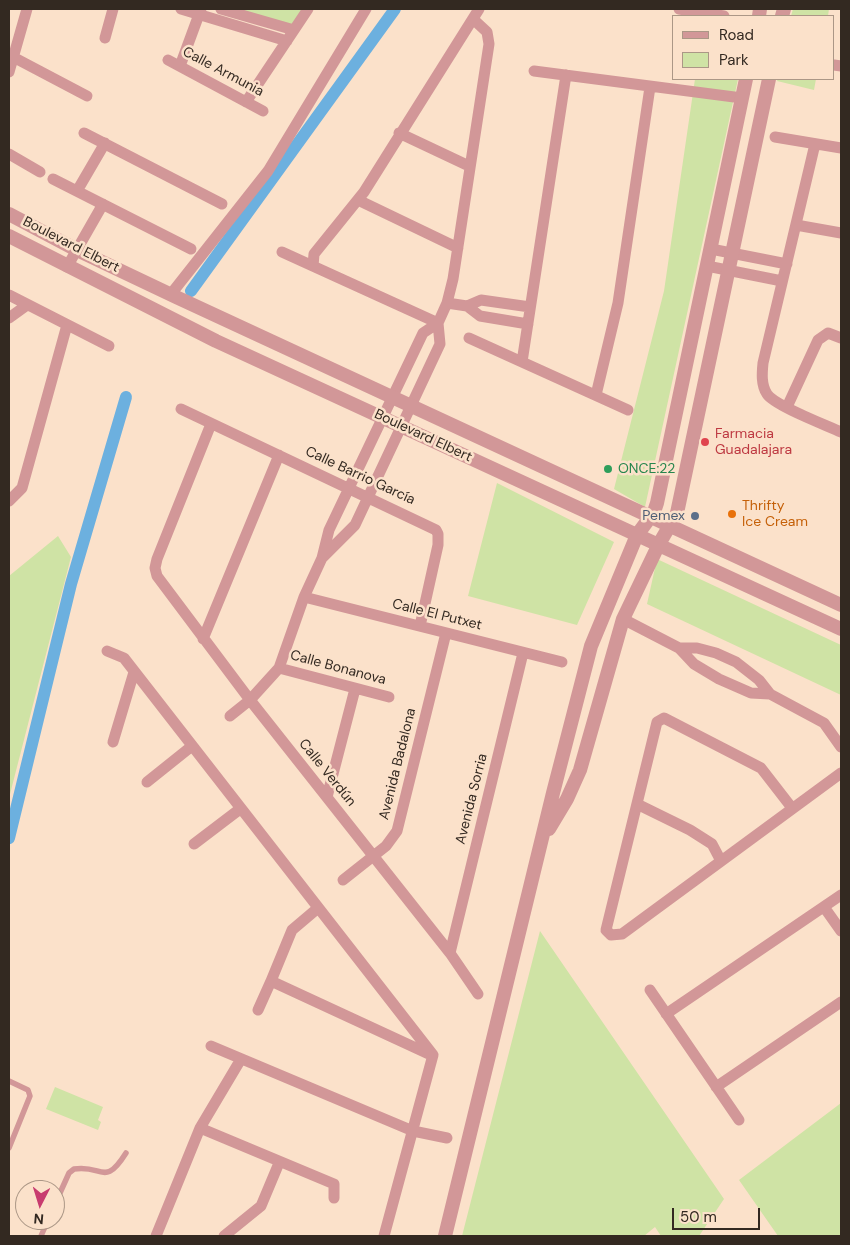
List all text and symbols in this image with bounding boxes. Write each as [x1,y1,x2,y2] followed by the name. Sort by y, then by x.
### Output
[672,15,835,80] legend
[719,25,754,45] text: Road
[180,44,266,100] street label: Calle Armunia
[719,50,749,70] text: Park
[20,213,122,277] street label: Boulevard Elbert
[371,406,475,466] street label: Boulevard Elbert
[715,426,792,458] place label: Farmacia Guadalajara
[699,436,711,448] marker: Farmacia Guadalajara
[302,443,418,509] street label: Calle Barrio García
[618,461,675,477] place label: ONCE:22
[602,463,614,475] marker: ONCE:22
[742,498,808,530] place label: Thrifty Ice Cream
[642,508,685,524] place label: Pemex
[726,508,738,520] marker: Thrifty Ice Cream
[689,510,701,522] marker: Pemex
[390,596,484,634] street label: Calle El Putxet
[288,647,388,689] street label: Calle Bonanova
[376,706,420,822] street label: Avenida Badalona
[295,736,359,810] street label: Calle Verdún
[453,752,491,846] street label: Avenida Sorria
[15,1180,65,1230] north arrow
[675,1198,762,1230] scale bar
[680,1207,717,1227] text: 50 m
[33,1210,45,1228] text: N

